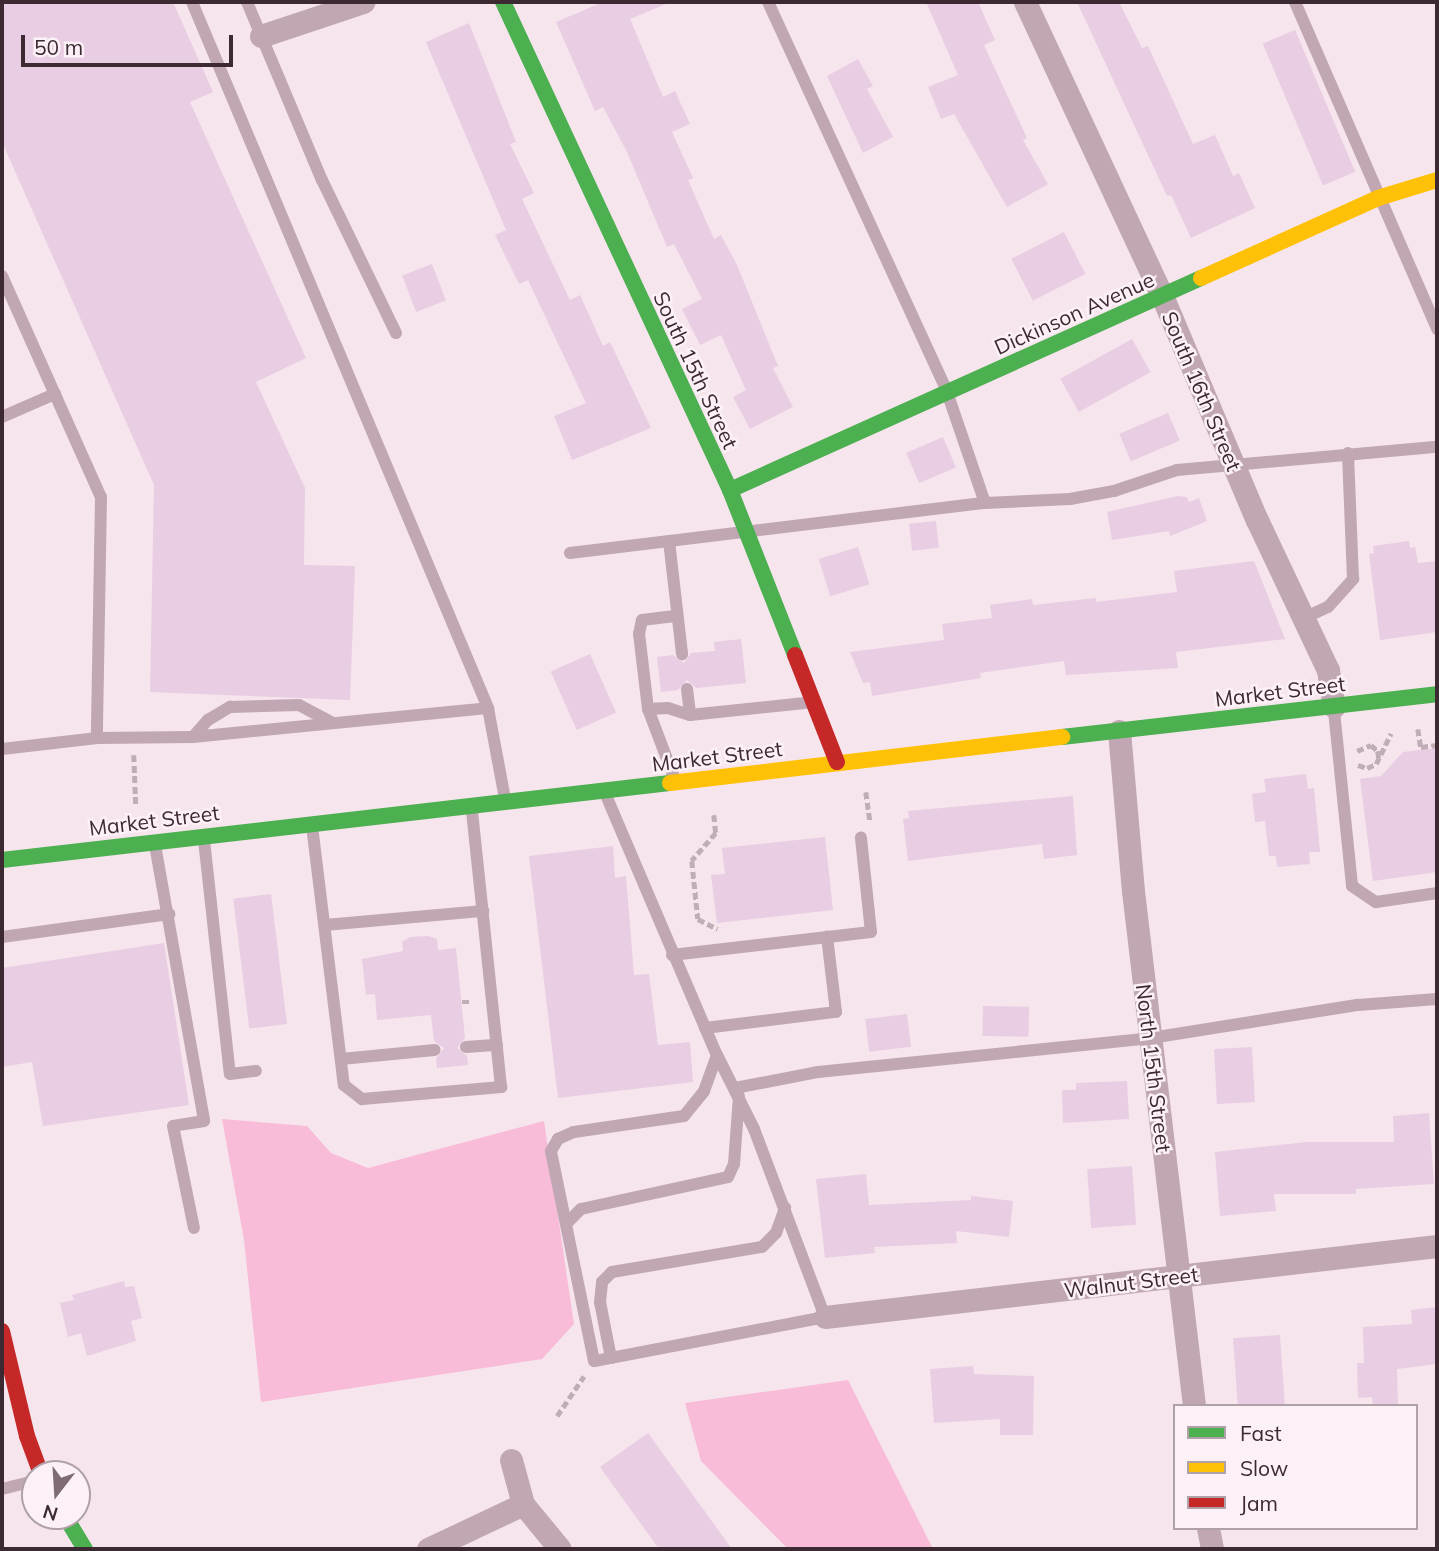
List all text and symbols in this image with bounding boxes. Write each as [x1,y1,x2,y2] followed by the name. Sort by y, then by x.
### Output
[24,21,236,65] scale bar
[34,34,83,60] text: 50 m
[990,266,1158,360] street label: Dickinson Avenue
[649,287,743,453] street label: South 15th Street
[1157,307,1247,475] street label: South 16th Street
[1213,671,1347,711] street label: Market Street
[650,736,784,776] street label: Market Street
[87,800,221,840] street label: Market Street
[1131,982,1177,1154] street label: North 15th Street
[1062,1261,1200,1303] street label: Walnut Street
[1173,1404,1418,1530] legend
[1240,1420,1282,1446] text: Fast
[1240,1455,1288,1481] text: Slow
[21,1460,91,1530] north arrow
[1240,1490,1278,1516] text: Jam
[40,1500,61,1527] text: N

